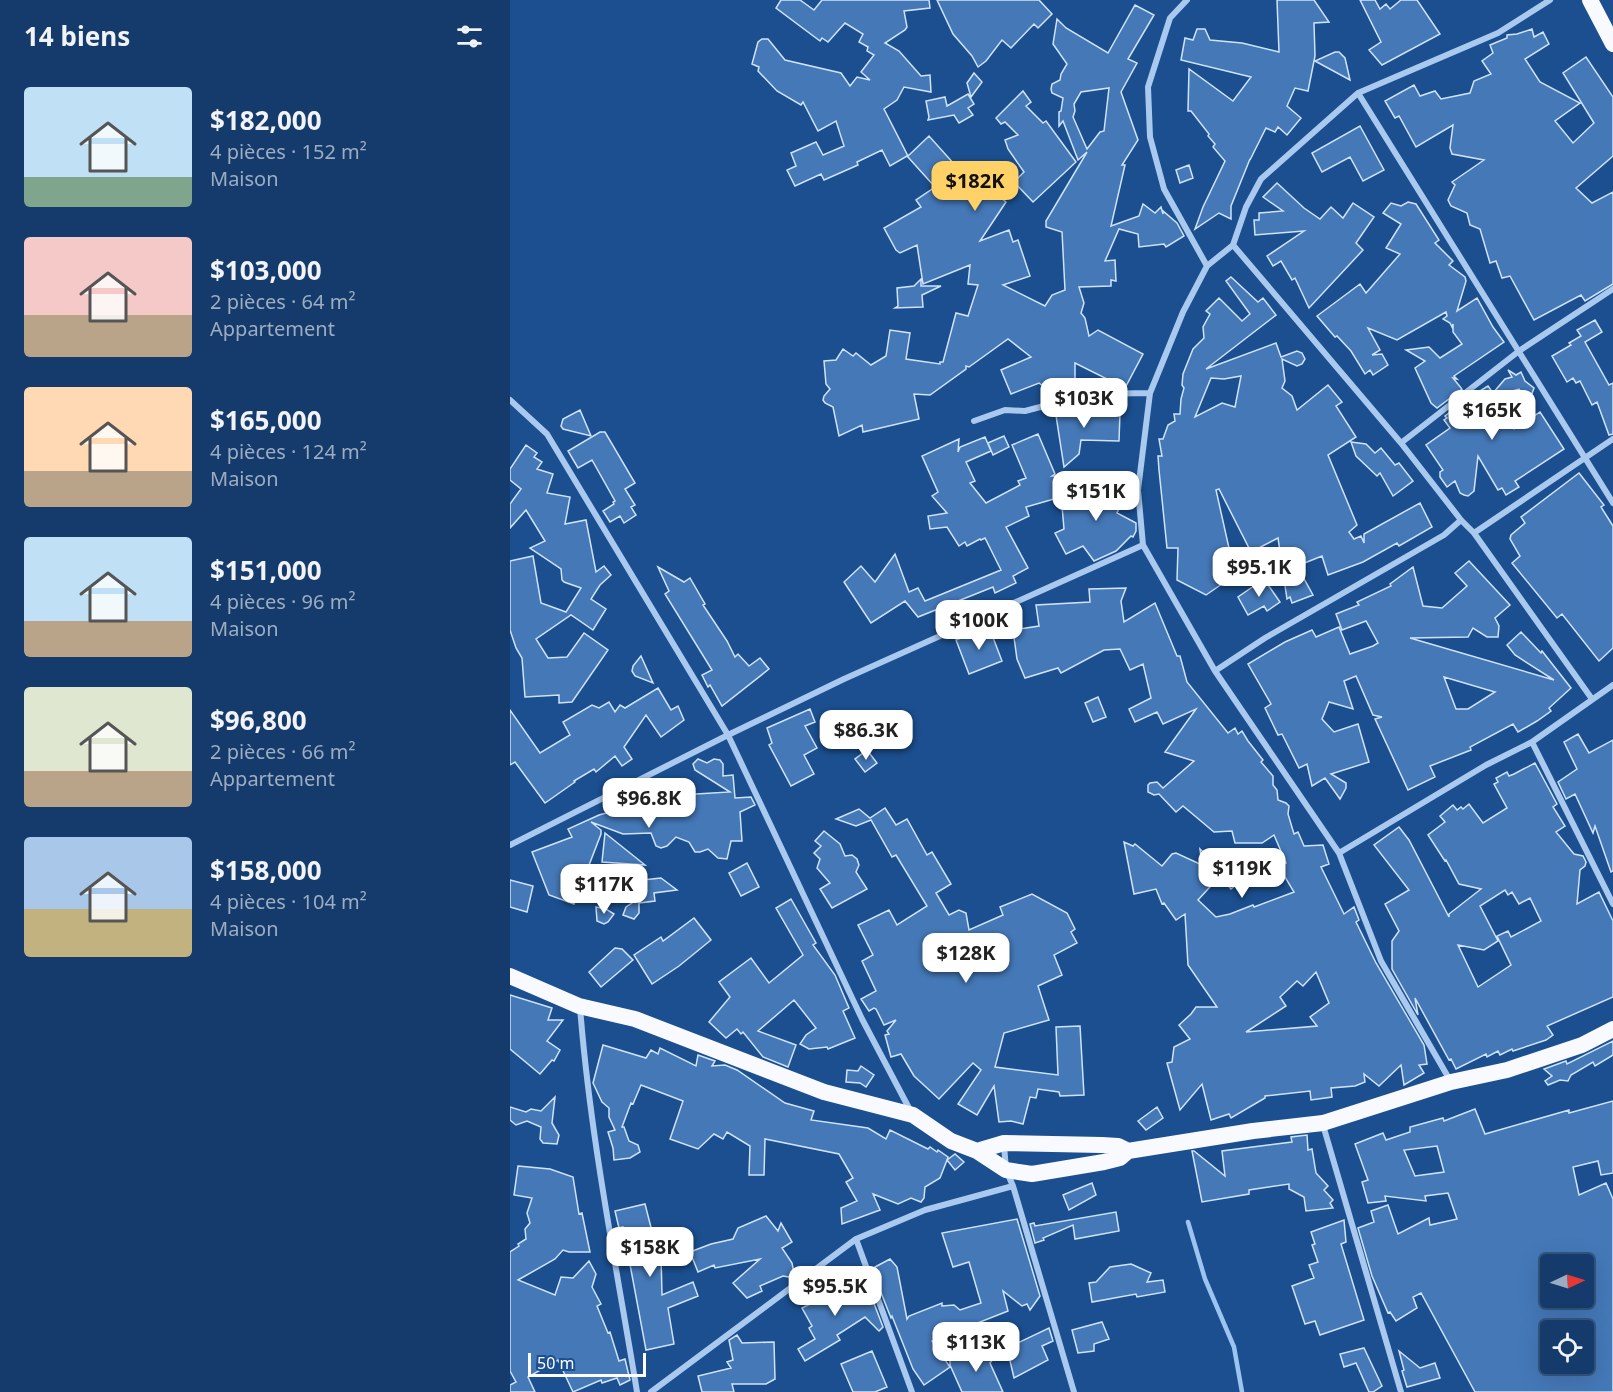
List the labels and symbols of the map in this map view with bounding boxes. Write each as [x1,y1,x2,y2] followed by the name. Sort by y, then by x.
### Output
[933,161,1017,212] pin: $182K
[1042,378,1126,429] pin: $103K
[1450,390,1534,441] pin: $165K
[1054,471,1138,522] pin: $151K
[1210,547,1308,598] pin: $95.1K
[937,600,1021,651] pin: $100K
[817,710,915,761] pin: $86.3K
[600,778,698,829] pin: $96.8K
[1200,848,1284,899] pin: $119K
[562,864,646,915] pin: $117K
[924,933,1008,984] pin: $128K
[608,1227,692,1278] pin: $158K
[1540,1254,1594,1308] north arrow
[786,1266,884,1317] pin: $95.5K
[934,1322,1018,1373] pin: $113K
[528,1350,646,1378] scale bar

